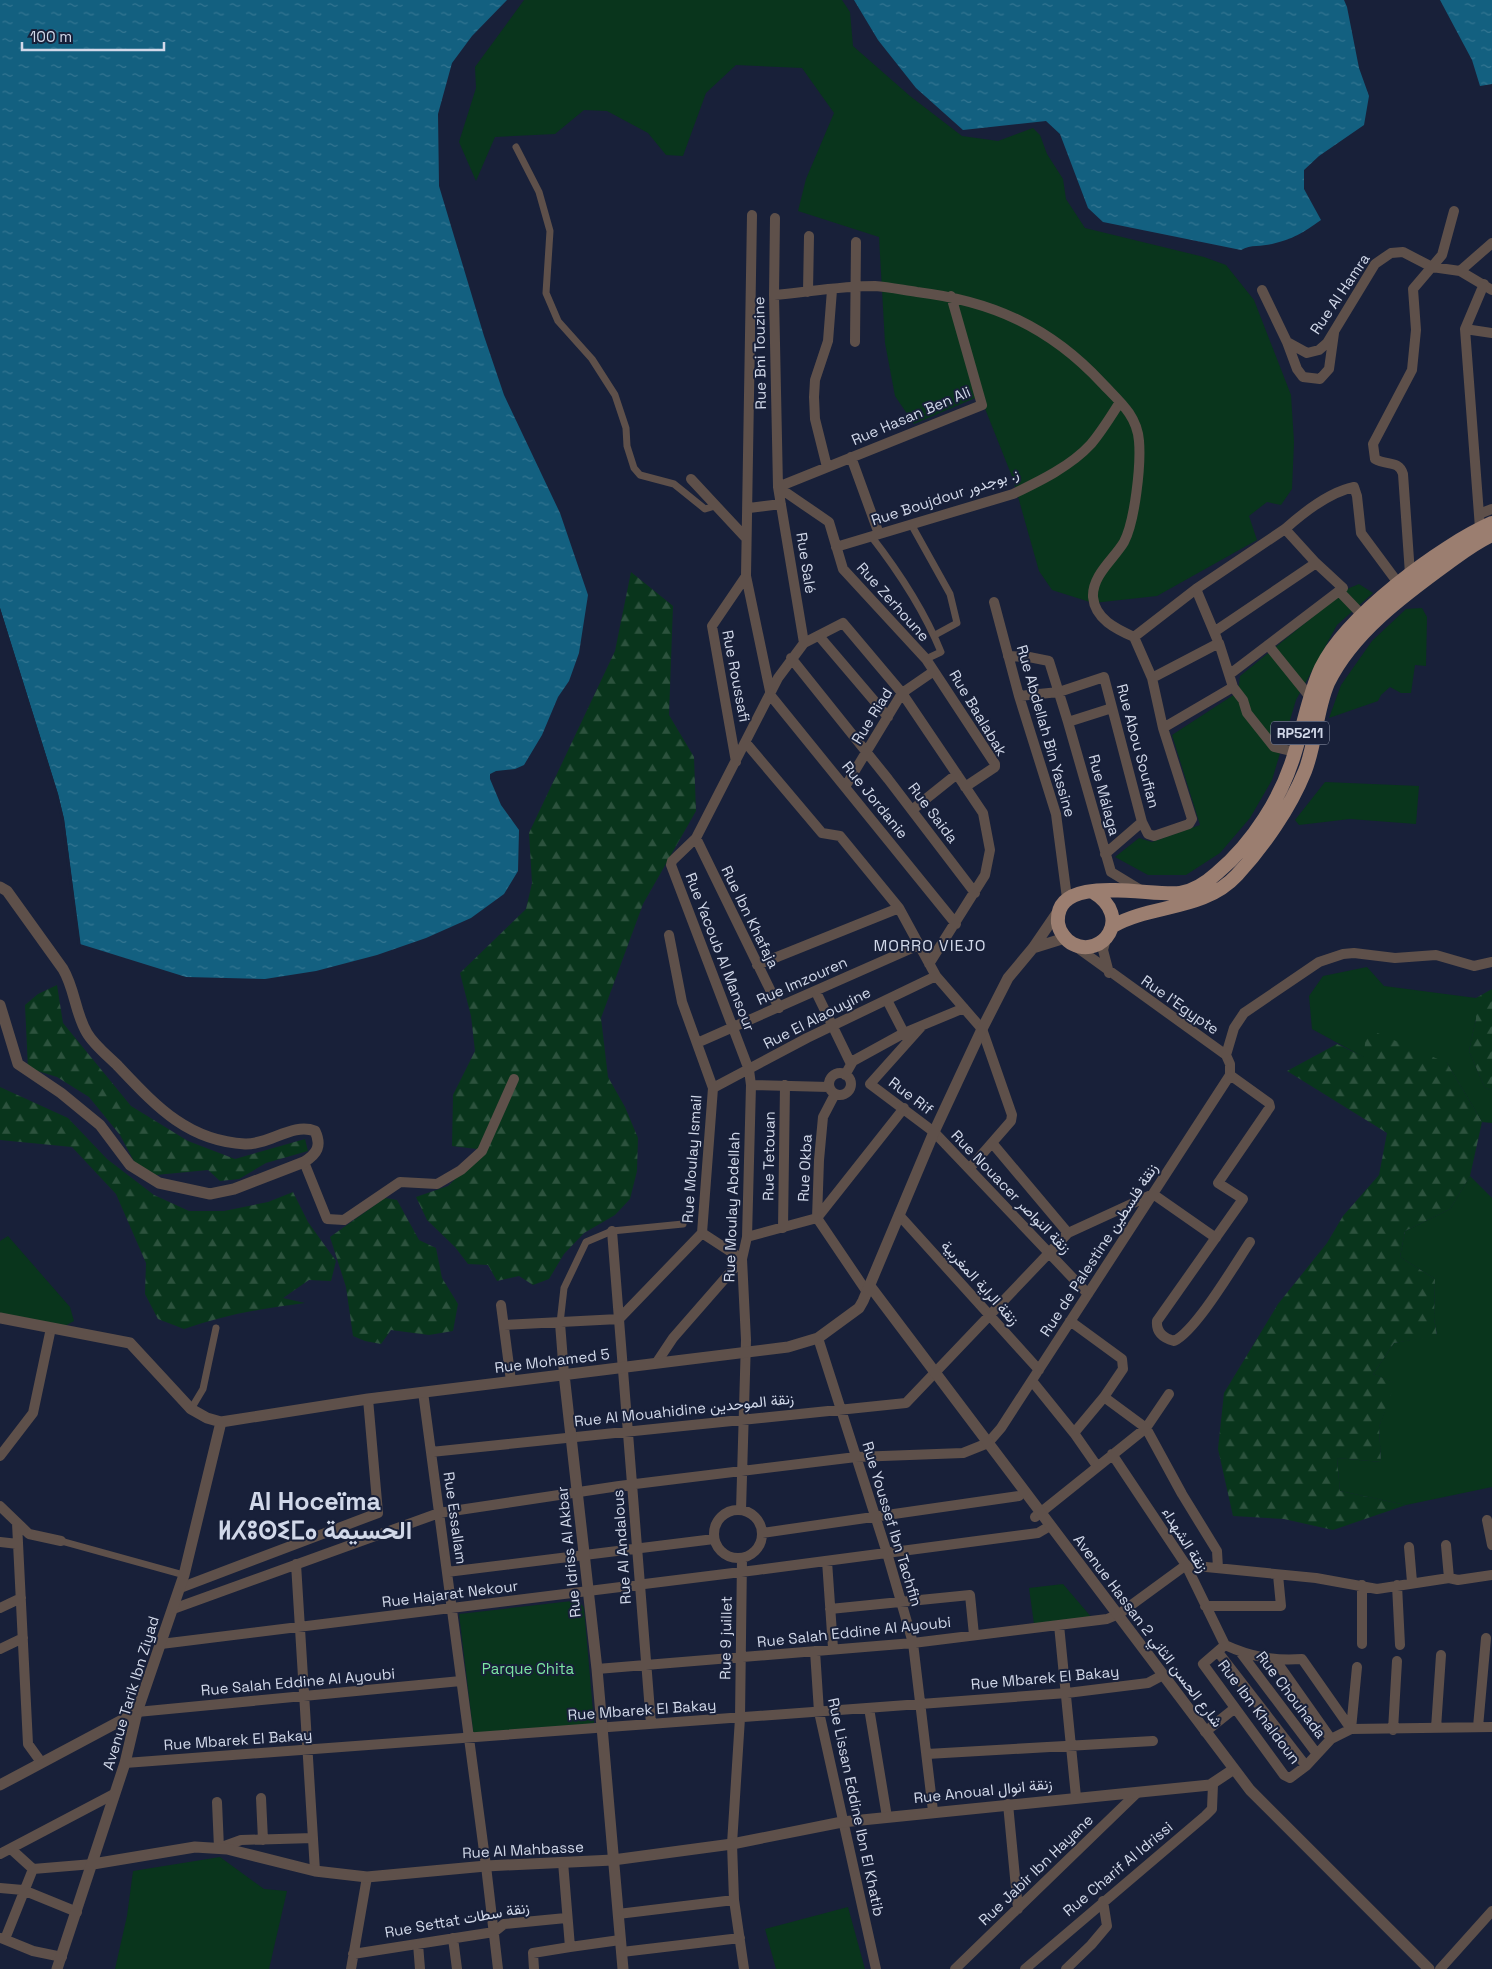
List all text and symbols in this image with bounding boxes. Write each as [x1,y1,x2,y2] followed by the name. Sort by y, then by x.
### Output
[22,20,165,52] scale bar
[30,27,72,46] text: 100 m
[1306,249,1374,338] street label: Rue Al Hamra
[749,296,770,410] street label: Rue Bni Touzine
[848,382,973,449] street label: Rue Hasan Ben Ali
[869,464,1021,529] street label: Rue Boujdour ز. بوجدور
[792,531,821,595] street label: Rue Salé
[853,558,934,645] street label: Rue Zerhoune
[718,628,755,723] street label: Rue Roussafi
[1013,643,1080,819] street label: Rue Abdellah Bin Yassine
[945,666,1012,759] street label: Rue Baalabak
[1113,682,1164,810] street label: Rue Abou Soufian
[847,684,896,747] street label: Rue Riad
[1271,721,1329,744] road number: RP5211
[1085,752,1125,838] street label: Rue Málaga
[838,757,913,843] street label: Rue Jordanie
[904,779,963,847] street label: Rue Saida
[717,862,784,971] street label: Rue Ibn Khafaja
[681,870,760,1034] street label: Rue Yacoub Al Mansour
[873,935,987,956] district label: MORRO VIEJO
[753,952,850,1009] street label: Rue Imzouren
[1138,971,1223,1039] street label: Rue l'Egypte
[760,982,874,1053] street label: Rue El Alaouyine
[885,1073,938,1119] street label: Rue Rif
[678,1094,705,1224] street label: Rue Moulay Ismail
[758,1111,779,1201] street label: Rue Tetouan
[947,1126,1075,1257] street label: Rue Nouacer زنقة النواصر
[719,1131,744,1283] street label: Rue Moulay Abdellah
[793,1133,816,1202] street label: Rue Okba
[1035,1160,1163,1340] street label: Rue de Palestine زنقة فلسطين
[937,1236,1024,1329] street label: زنقة الراية المغربية
[493,1344,611,1377] street label: Rue Mohamed 5
[573,1389,795,1431] street label: Rue Al Mouahidine زنقة الموحدين
[858,1439,927,1609] street label: Rue Youssef Ibn Tachfin
[440,1471,471,1565] street label: Rue Essallam
[218,1485,412,1546] district label: Al Hoceïma ⵍⵃⵓⵙⵉⵎⴰ الحسيمة
[552,1485,585,1619] street label: Rue Idriss Al Akbar
[608,1489,635,1605] street label: Rue Al Andalous
[1158,1504,1213,1576] street label: زنقة الشهداء
[1066,1531,1227,1733] street label: Avenue Hassan 2 شارع الحسن الثاني
[381,1576,519,1611] street label: Rue Hajarat Nekour
[715,1596,736,1680] street label: Rue 9 juillet
[756,1612,952,1651] street label: Rue Salah Eddine Al Ayoubi
[98,1614,163,1772] street label: Avenue Tarik Ibn Ziyad
[1252,1647,1331,1742] street label: Rue Chouhada
[1214,1656,1305,1768] street label: Rue Ibn Khaldoun
[482,1659,575,1678] park label: Parque Chita
[970,1662,1120,1693] street label: Rue Mbarek El Bakay
[200,1664,396,1699] street label: Rue Salah Eddine Al Ayoubi
[567,1695,717,1724] street label: Rue Mbarek El Bakay
[824,1696,889,1918] street label: Rue Lissan Eddine Ibn El Khatib
[163,1725,313,1754] street label: Rue Mbarek El Bakay
[913,1774,1053,1807] street label: Rue Anoual زنقة انوال
[974,1810,1097,1929] street label: Rue Jabir Ibn Hayane
[1059,1817,1176,1920] street label: Rue Charif Al Idrissi
[462,1837,584,1862] street label: Rue Al Mahbasse
[383,1897,531,1942] street label: Rue Settat زنقة سطات

